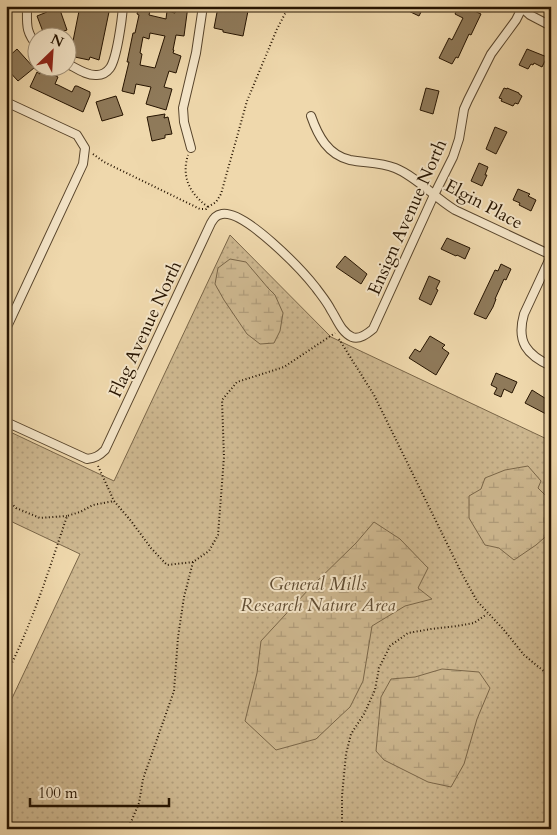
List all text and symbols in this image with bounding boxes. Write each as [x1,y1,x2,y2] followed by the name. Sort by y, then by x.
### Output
[28,28,78,78] north arrow
[48,29,67,52] text: N
[362,135,453,299] street label: Ensign Avenue North
[440,173,527,236] street label: Elgin Place
[103,257,188,402] street label: Flag Avenue North
[240,572,396,618] park label: General Mills Research Nature Area
[30,775,169,807] scale bar
[38,783,78,803] text: 100 m

